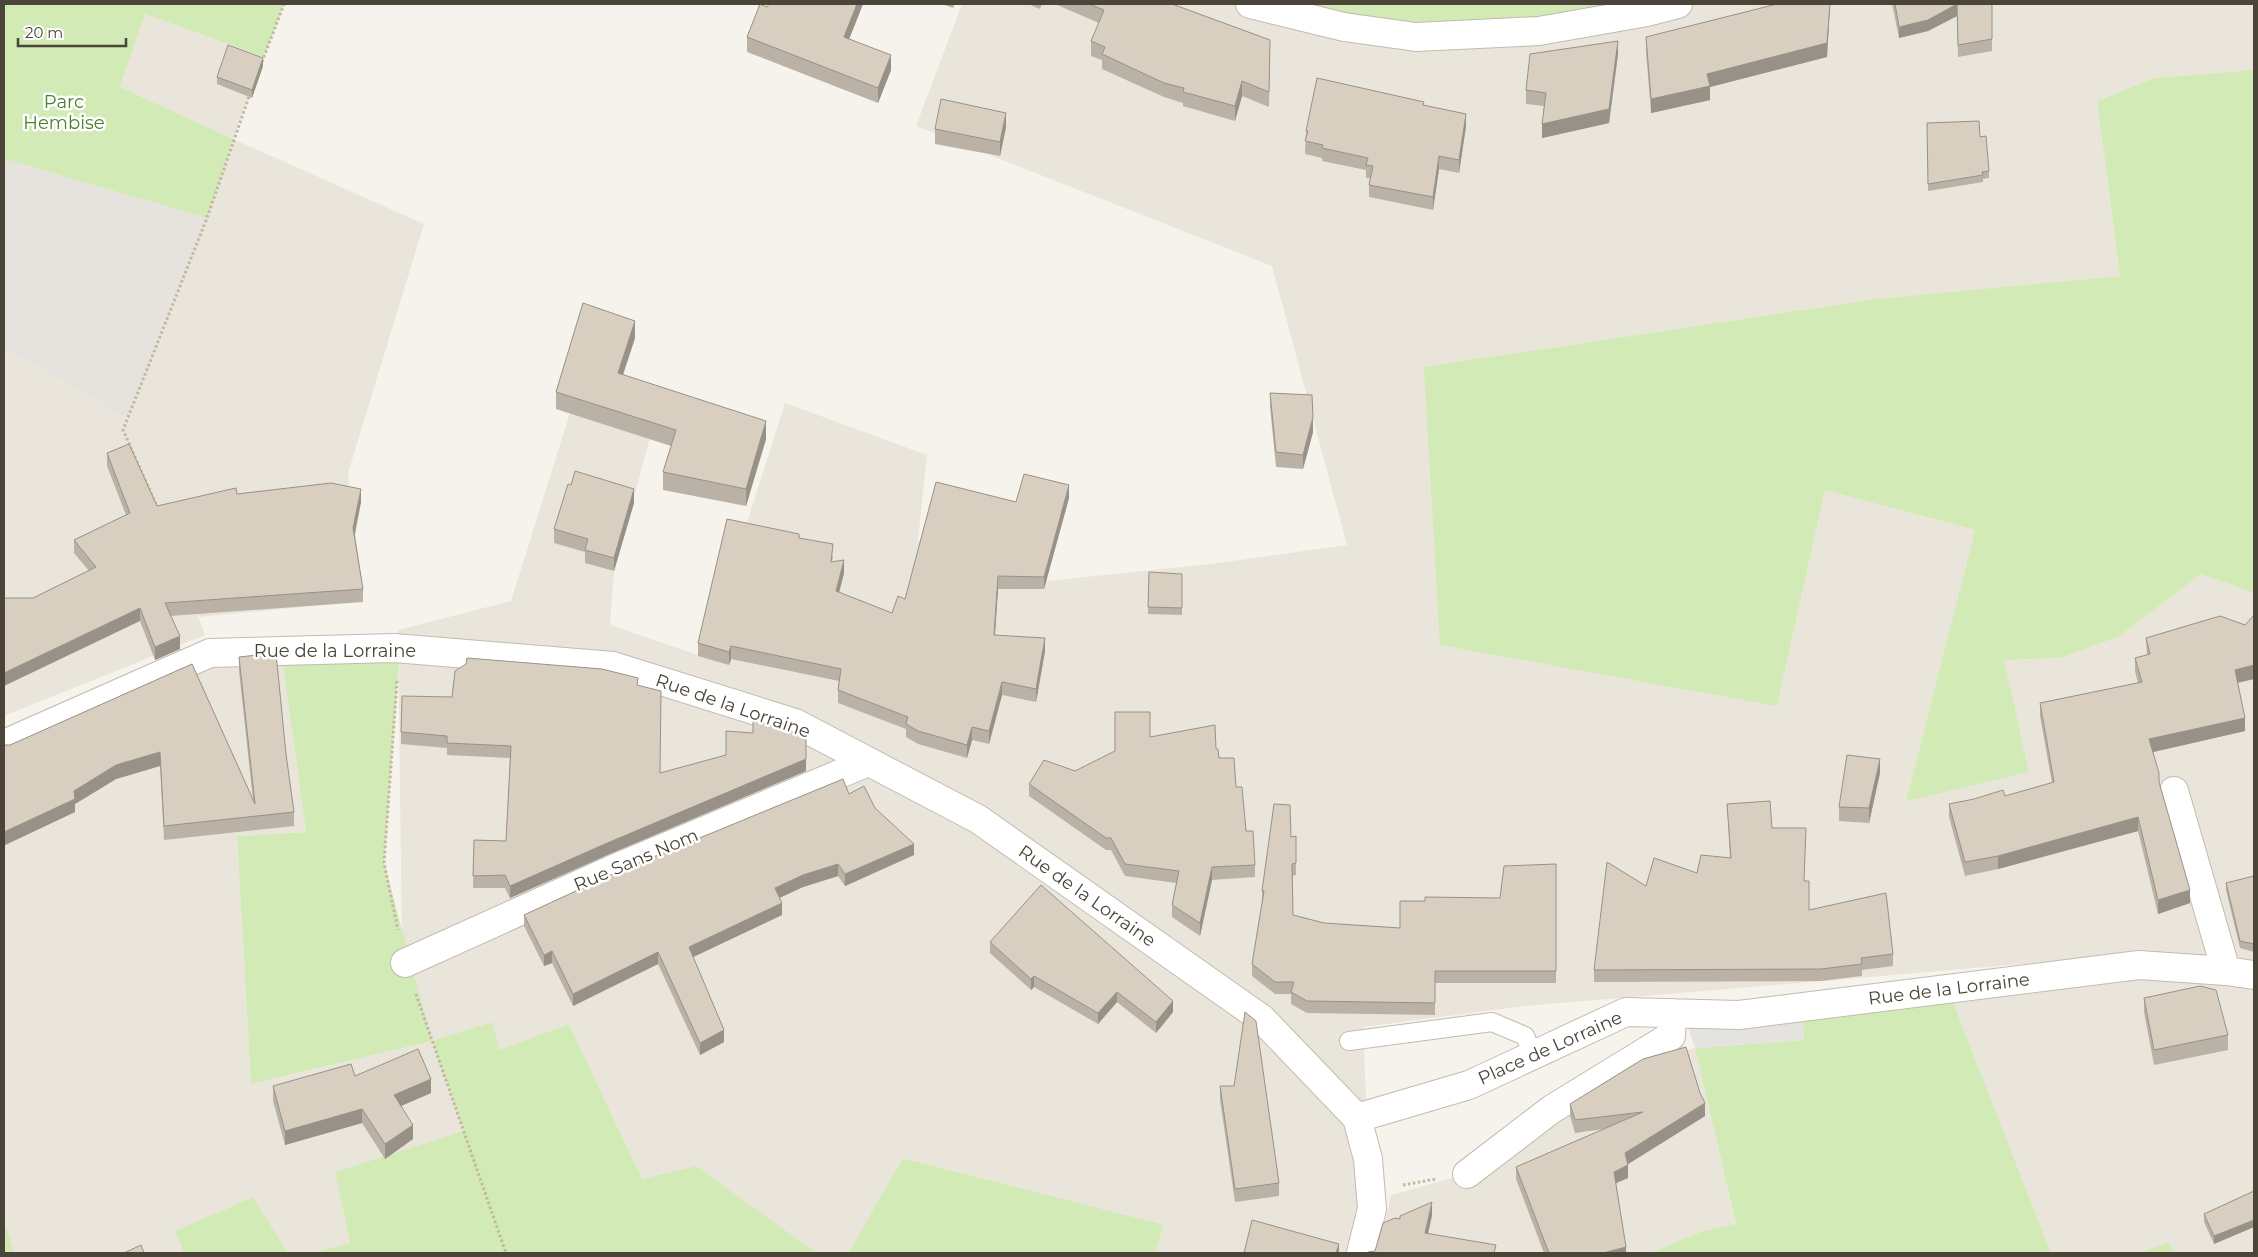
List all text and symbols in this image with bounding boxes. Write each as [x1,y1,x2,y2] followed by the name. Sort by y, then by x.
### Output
[18,15,125,47] scale bar
[25,23,63,42] text: 20 m
[23,91,105,134] park label: Parc Hembise
[254,640,416,662] street label: Rue de la Lorraine
[653,669,814,743] street label: Rue de la Lorraine
[570,824,702,896] street label: Rue Sans Nom
[1014,840,1160,952] street label: Rue de la Lorraine
[1867,968,2031,1010] street label: Rue de la Lorraine
[1474,1006,1626,1090] street label: Place de Lorraine

